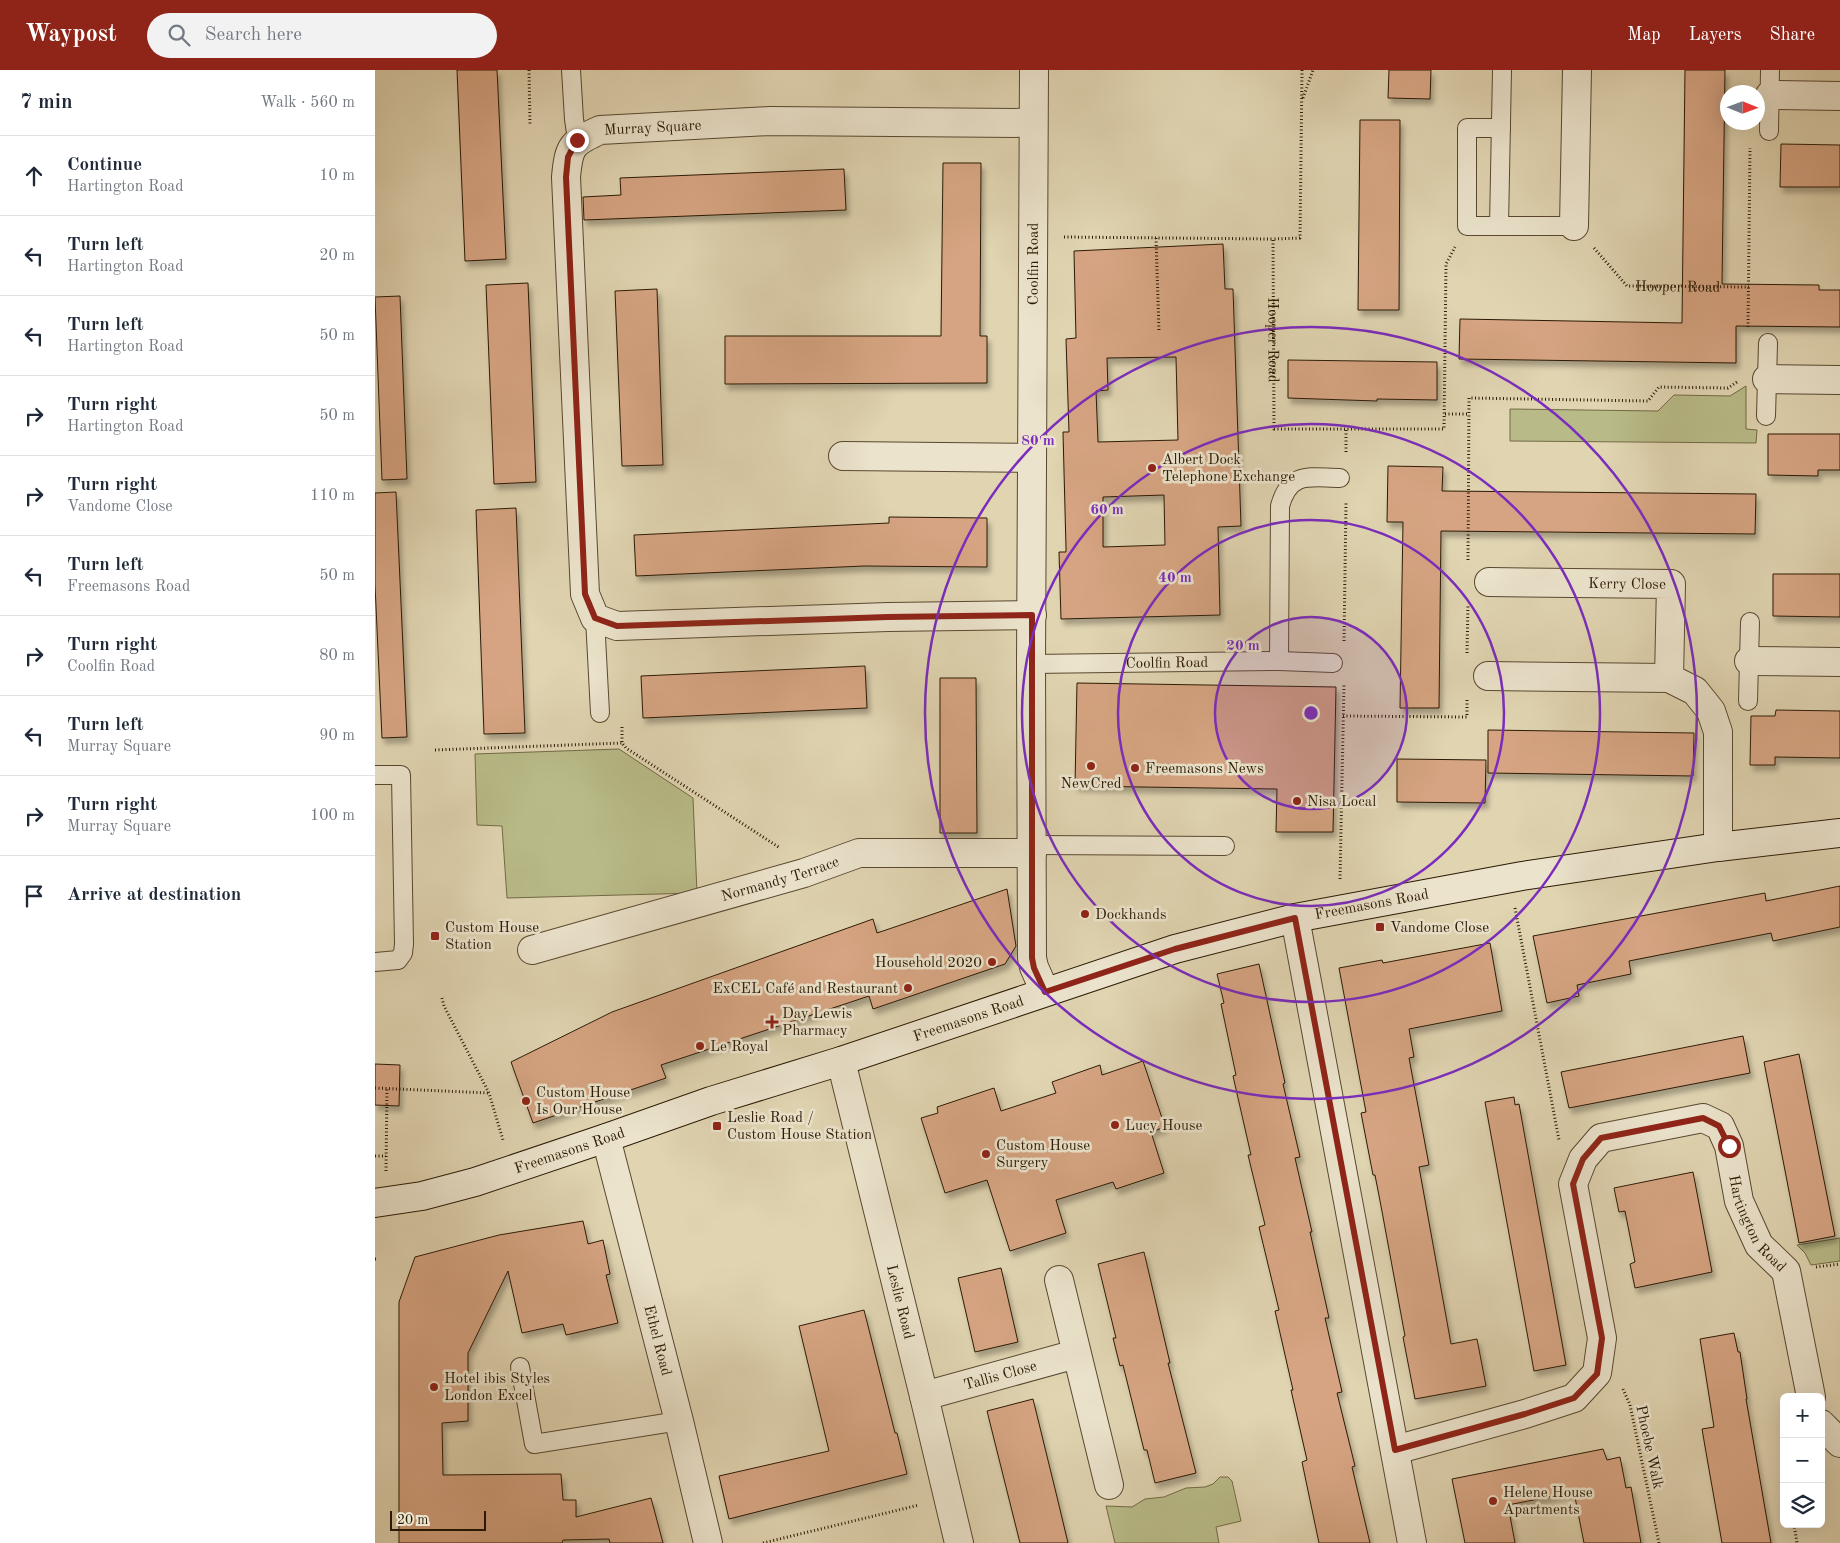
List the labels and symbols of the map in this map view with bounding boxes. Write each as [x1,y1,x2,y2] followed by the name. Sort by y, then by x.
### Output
[1720,85,1765,130] north arrow
[604,119,702,139] street label: Murray Square
[566,129,589,152] route end
[1027,223,1042,305] street label: Coolfin Road
[1635,280,1720,296] street label: Hooper Road
[1264,297,1280,383] street label: Hooper Road
[1021,434,1055,449] text: 80 m
[1162,453,1295,485] place label: Albert Dock Telephone Exchange
[1146,462,1158,474] marker: Albert Dock Telephone Exchange
[1090,503,1124,518] text: 60 m
[1158,571,1192,586] text: 40 m
[1588,577,1666,593] street label: Kerry Close
[1226,639,1260,654] text: 20 m
[1126,656,1209,672] street label: Coolfin Road
[1302,704,1320,722] centre of rings
[1085,760,1097,772] marker: NewCred
[1129,762,1141,774] marker: Freemasons News
[1145,762,1264,777] place label: Freemasons News
[1060,777,1122,792] place label: NewCred
[1291,795,1303,807] marker: Nisa Local
[1307,795,1376,810] place label: Nisa Local
[720,855,841,905] street label: Normandy Terrace
[1314,887,1430,923] street label: Freemasons Road
[1079,908,1091,920] marker: Dockhands
[1095,908,1167,923] place label: Dockhands
[445,921,539,953] place label: Custom House Station
[1374,921,1386,933] marker: Vandome Close
[1390,921,1489,936] place label: Vandome Close
[429,930,441,942] marker: Custom House Station
[875,956,982,971] place label: Household 2020
[986,956,998,968] marker: Household 2020
[712,982,898,997] place label: ExCEL Café and Restaurant
[902,982,914,994] marker: ExCEL Café and Restaurant
[911,994,1026,1045] street label: Freemasons Road
[782,1007,852,1039] place label: Day Lewis Pharmacy
[766,1016,778,1028] marker: Day Lewis Pharmacy
[694,1040,706,1052] marker: Le Royal
[710,1040,768,1055] place label: Le Royal
[536,1086,630,1118] place label: Custom House Is Our House
[520,1095,532,1107] marker: Custom House Is Our House
[727,1111,872,1143] place label: Leslie Road / Custom House Station
[1109,1119,1121,1131] marker: Lucy House
[1125,1119,1203,1134] place label: Lucy House
[711,1120,723,1132] marker: Leslie Road / Custom House Station
[513,1126,627,1177] street label: Freemasons Road
[1718,1135,1741,1158] route start
[996,1139,1090,1171] place label: Custom House Surgery
[980,1148,992,1160] marker: Custom House Surgery
[1725,1174,1788,1276] street label: Hartington Road
[883,1263,916,1341] street label: Leslie Road
[640,1304,673,1378] street label: Ethel Road
[962,1359,1039,1394] street label: Tallis Close
[444,1372,550,1404] place label: Hotel ibis Styles London Excel
[428,1381,440,1393] marker: Hotel ibis Styles London Excel
[1632,1404,1665,1491] street label: Phoebe Walk
[1503,1486,1593,1518] place label: Helene House Apartments
[1487,1495,1499,1507] marker: Helene House Apartments
[390,1508,486,1531] scale bar

